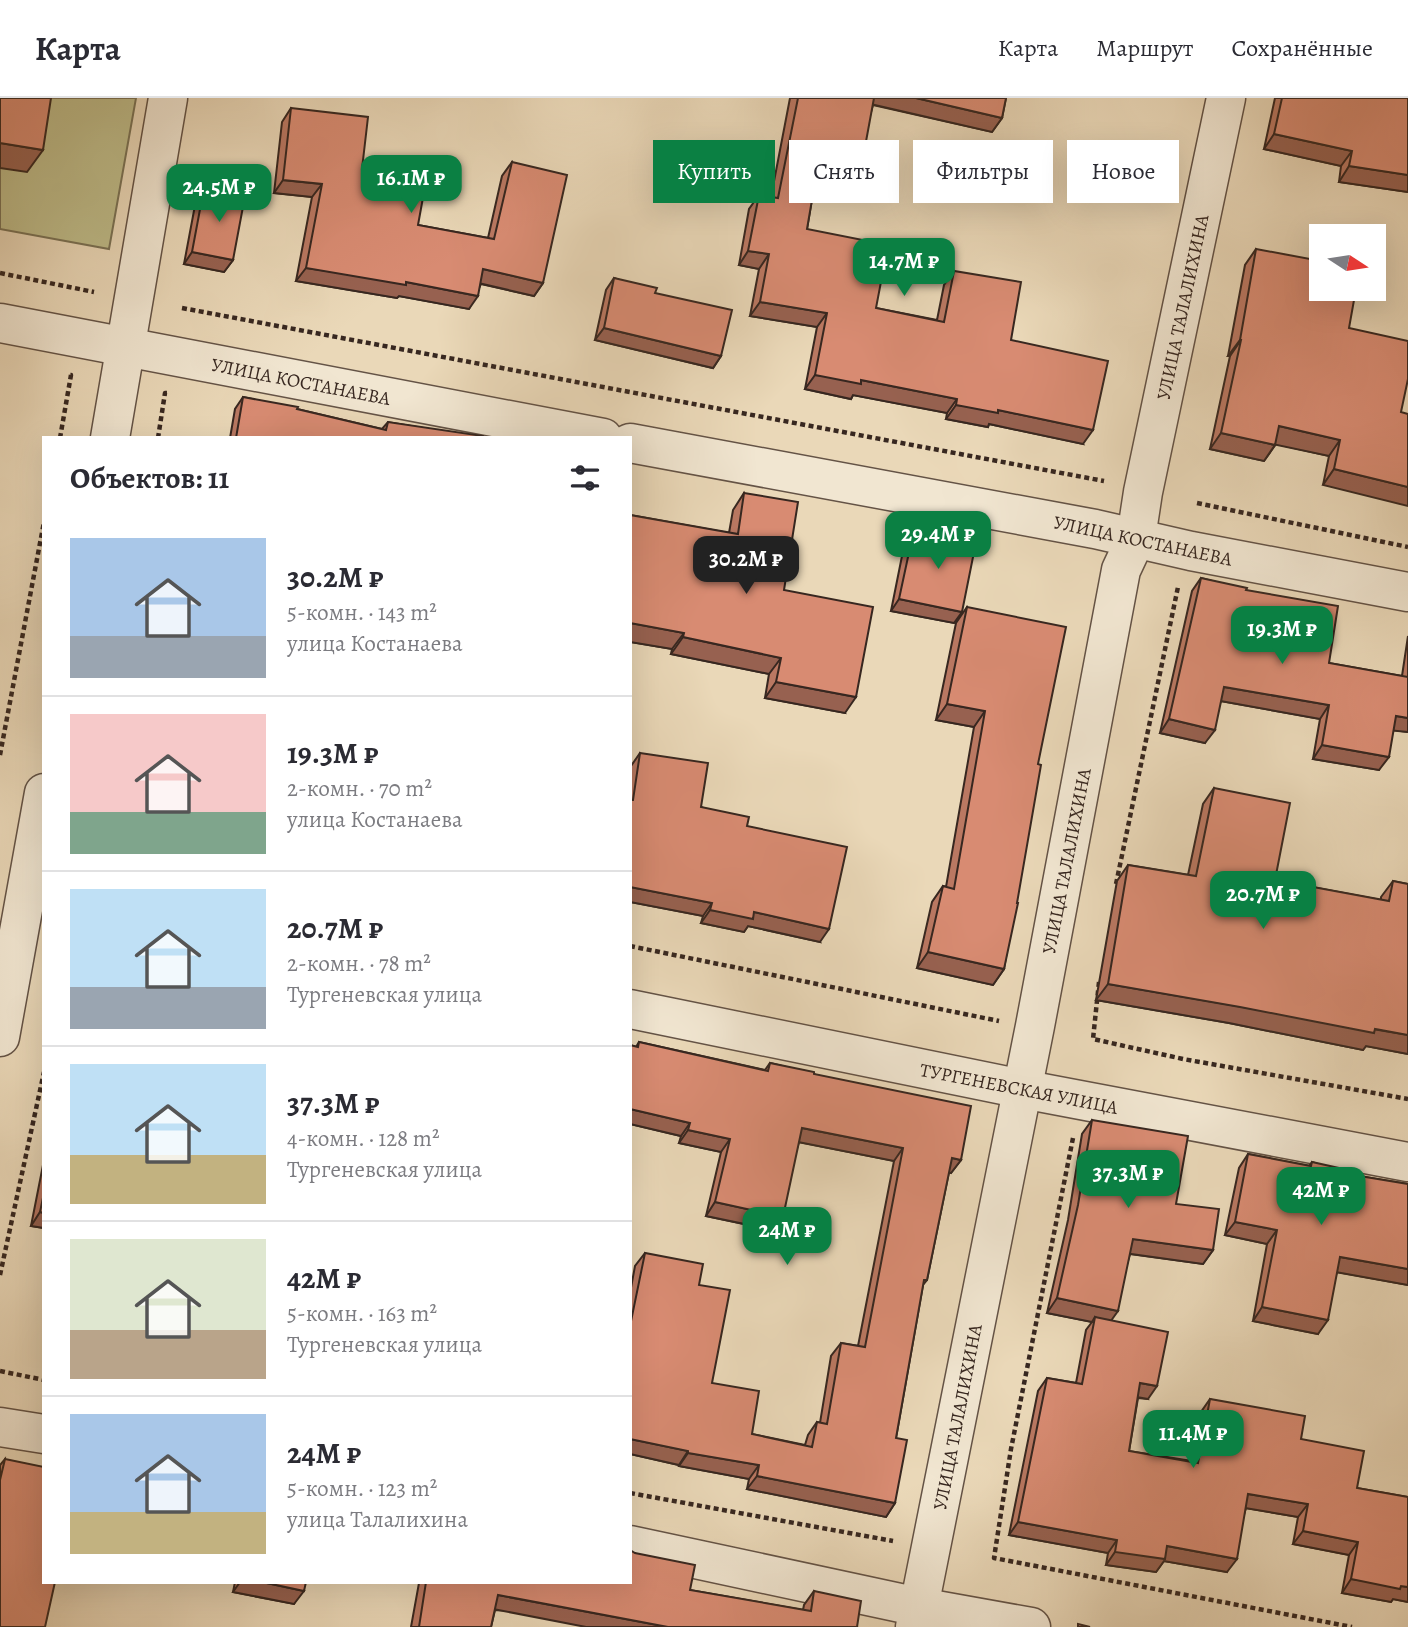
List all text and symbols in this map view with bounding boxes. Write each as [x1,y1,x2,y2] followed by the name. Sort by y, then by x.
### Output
[35,26,121,71] text: Карта
[998,32,1058,64] text: Карта
[1096,32,1194,64] text: Маршрут
[1232,32,1373,64] text: Сохранённые
[653,140,775,203] chip: Купить
[789,140,899,203] chip: Снять
[913,140,1053,203] chip: Фильтры
[1067,140,1179,203] chip: Новое
[346,156,476,215] pin: 16.1M ₽
[377,162,445,193] text: 16.1M ₽
[154,164,284,224] pin: 24.5M ₽
[182,171,256,202] text: 24.5M ₽
[1151,211,1216,402] street label: УЛИЦА ТАЛАЛИХИНА
[1309,224,1386,301] north arrow
[1309,224,1386,301] map controls
[839,238,969,298] pin: 14.7M ₽
[869,245,939,276] text: 14.7M ₽
[209,352,393,412] street label: УЛИЦА КОСТАНАЕВА
[70,458,229,498] text: Объектов: 11
[566,459,604,497] icon: filters
[1051,509,1235,573] street label: УЛИЦА КОСТАНАЕВА
[873,512,1003,571] pin: 29.4M ₽
[901,518,975,549] text: 29.4M ₽
[681,536,811,596] pin: 30.2M ₽
[709,543,783,574] text: 30.2M ₽
[287,557,383,597] text: 30.2M ₽
[126,566,210,650] icon: home
[287,597,437,628] text: 5-комн. · 143 m²
[1217,606,1347,666] pin: 19.3M ₽
[1247,613,1317,644] text: 19.3M ₽
[287,628,463,659] text: улица Костанаева
[287,733,378,773] text: 19.3M ₽
[126,742,210,826] icon: home
[1036,765,1098,956] street label: УЛИЦА ТАЛАЛИХИНА
[287,773,432,804] text: 2-комн. · 70 m²
[287,804,463,835] text: улица Костанаева
[1198,872,1328,931] pin: 20.7M ₽
[1226,878,1300,909] text: 20.7M ₽
[287,908,383,948] text: 20.7M ₽
[126,917,210,1001] icon: home
[287,948,431,979] text: 2-комн. · 78 m²
[287,979,482,1010] text: Тургеневская улица
[918,1057,1121,1121] street label: ТУРГЕНЕВСКАЯ УЛИЦА
[287,1083,380,1123] text: 37.3M ₽
[126,1092,210,1176] icon: home
[287,1123,440,1154] text: 4-комн. · 128 m²
[1063,1150,1193,1210] pin: 37.3M ₽
[287,1154,482,1185] text: Тургеневская улица
[1093,1157,1163,1188] text: 37.3M ₽
[1272,1168,1370,1227] pin: 42M ₽
[1293,1174,1349,1205] text: 42M ₽
[738,1208,836,1267] pin: 24M ₽
[759,1214,815,1245] text: 24M ₽
[287,1258,361,1298] text: 42M ₽
[126,1267,210,1351] icon: home
[287,1298,437,1329] text: 5-комн. · 163 m²
[927,1321,989,1512] street label: УЛИЦА ТАЛАЛИХИНА
[287,1329,482,1360] text: Тургеневская улица
[1128,1410,1258,1470] pin: 11.4M ₽
[1159,1417,1227,1448] text: 11.4M ₽
[287,1433,361,1473] text: 24M ₽
[126,1442,210,1526] icon: home
[287,1473,437,1504] text: 5-комн. · 123 m²
[287,1504,468,1535] text: улица Талалихина

